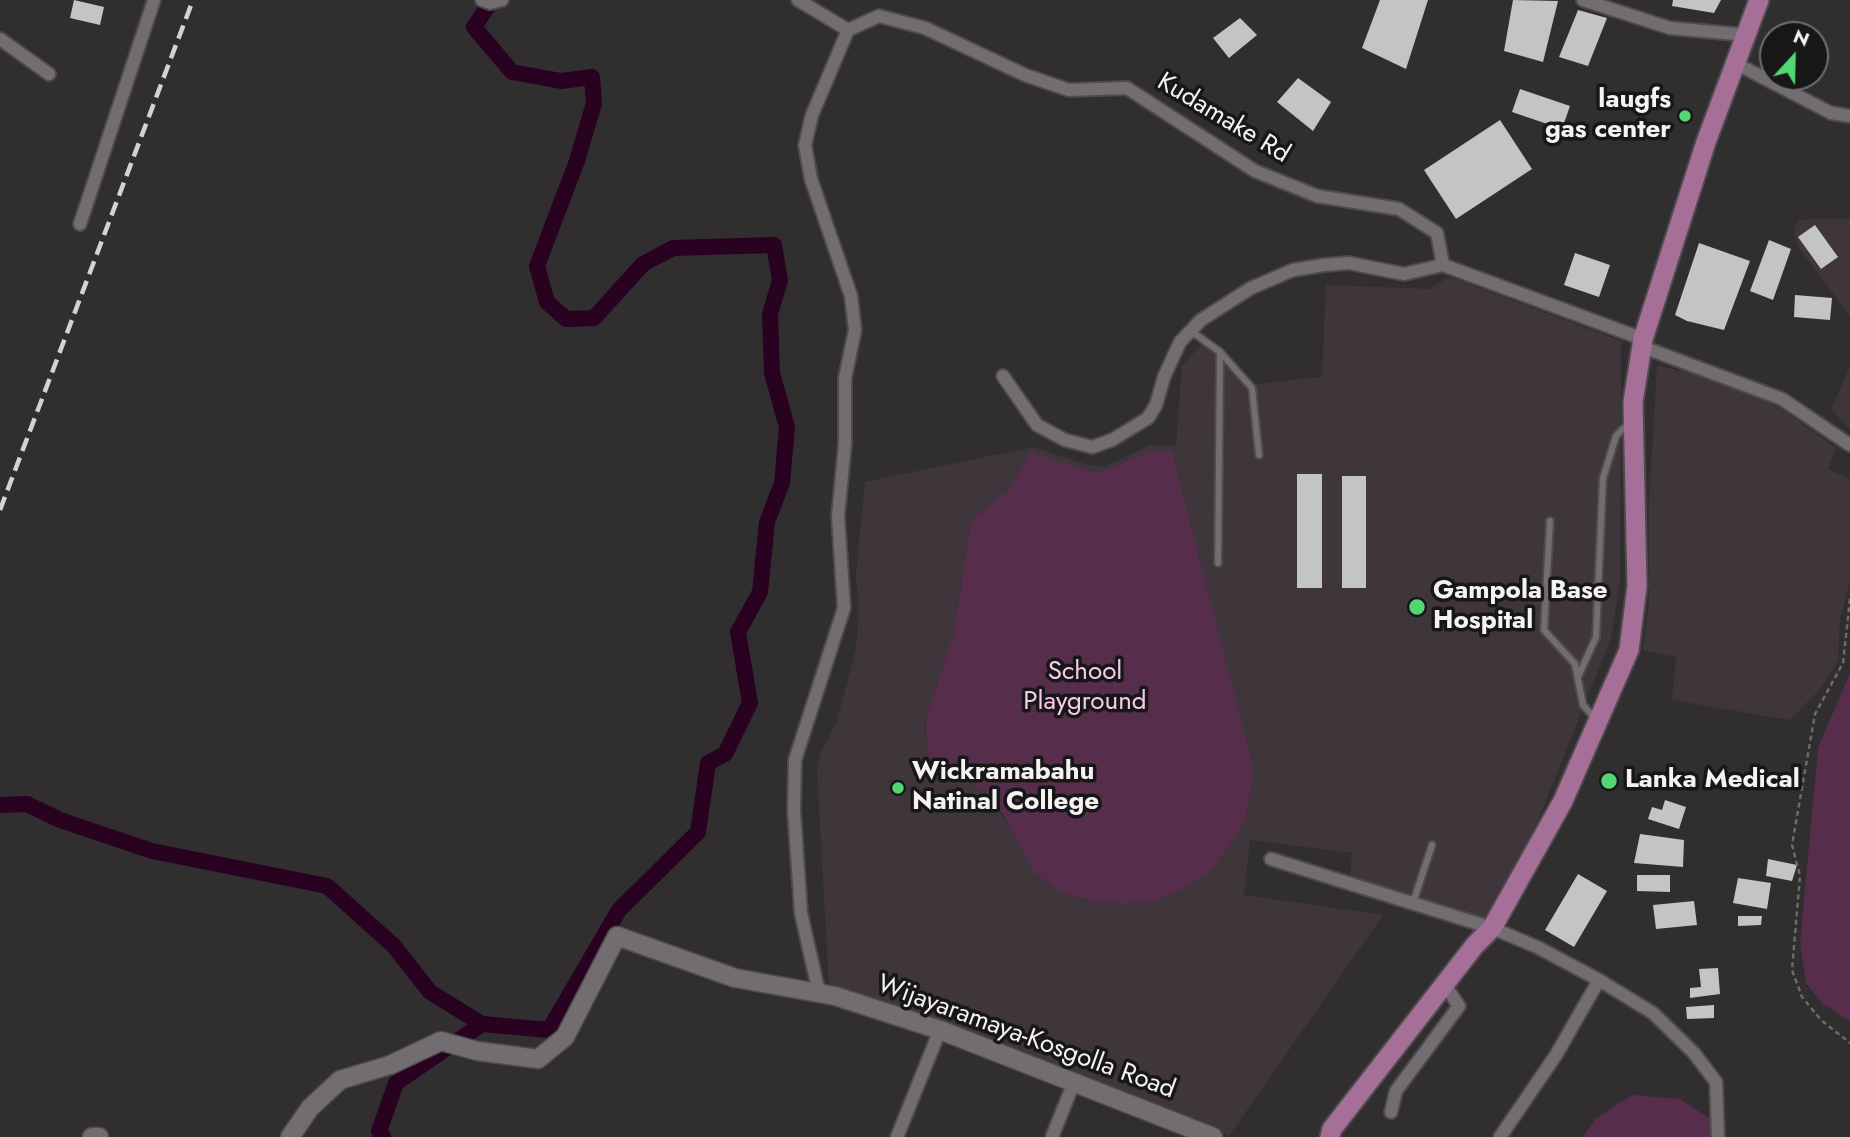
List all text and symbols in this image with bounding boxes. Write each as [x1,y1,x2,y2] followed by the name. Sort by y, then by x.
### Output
[1759,21,1829,91] north arrow
[1789,23,1813,53] text: N
[1151,67,1295,171] street label: Kudamake Rd
[1545,85,1671,146] place label: laugfs gas center
[1677,108,1693,124] marker: laugfs gas center
[1433,576,1608,638] place label: Gampola Base Hospital
[1407,597,1427,617] marker: Gampola Base Hospital
[1023,657,1147,718] park label: School Playground
[912,757,1099,818] place label: Wickramabahu Natinal College
[1625,765,1800,797] place label: Lanka Medical
[1599,771,1619,791] marker: Lanka Medical
[890,780,906,796] marker: Wickramabahu Natinal College
[873,970,1179,1106] street label: Wijayaramaya-Kosgolla Road

